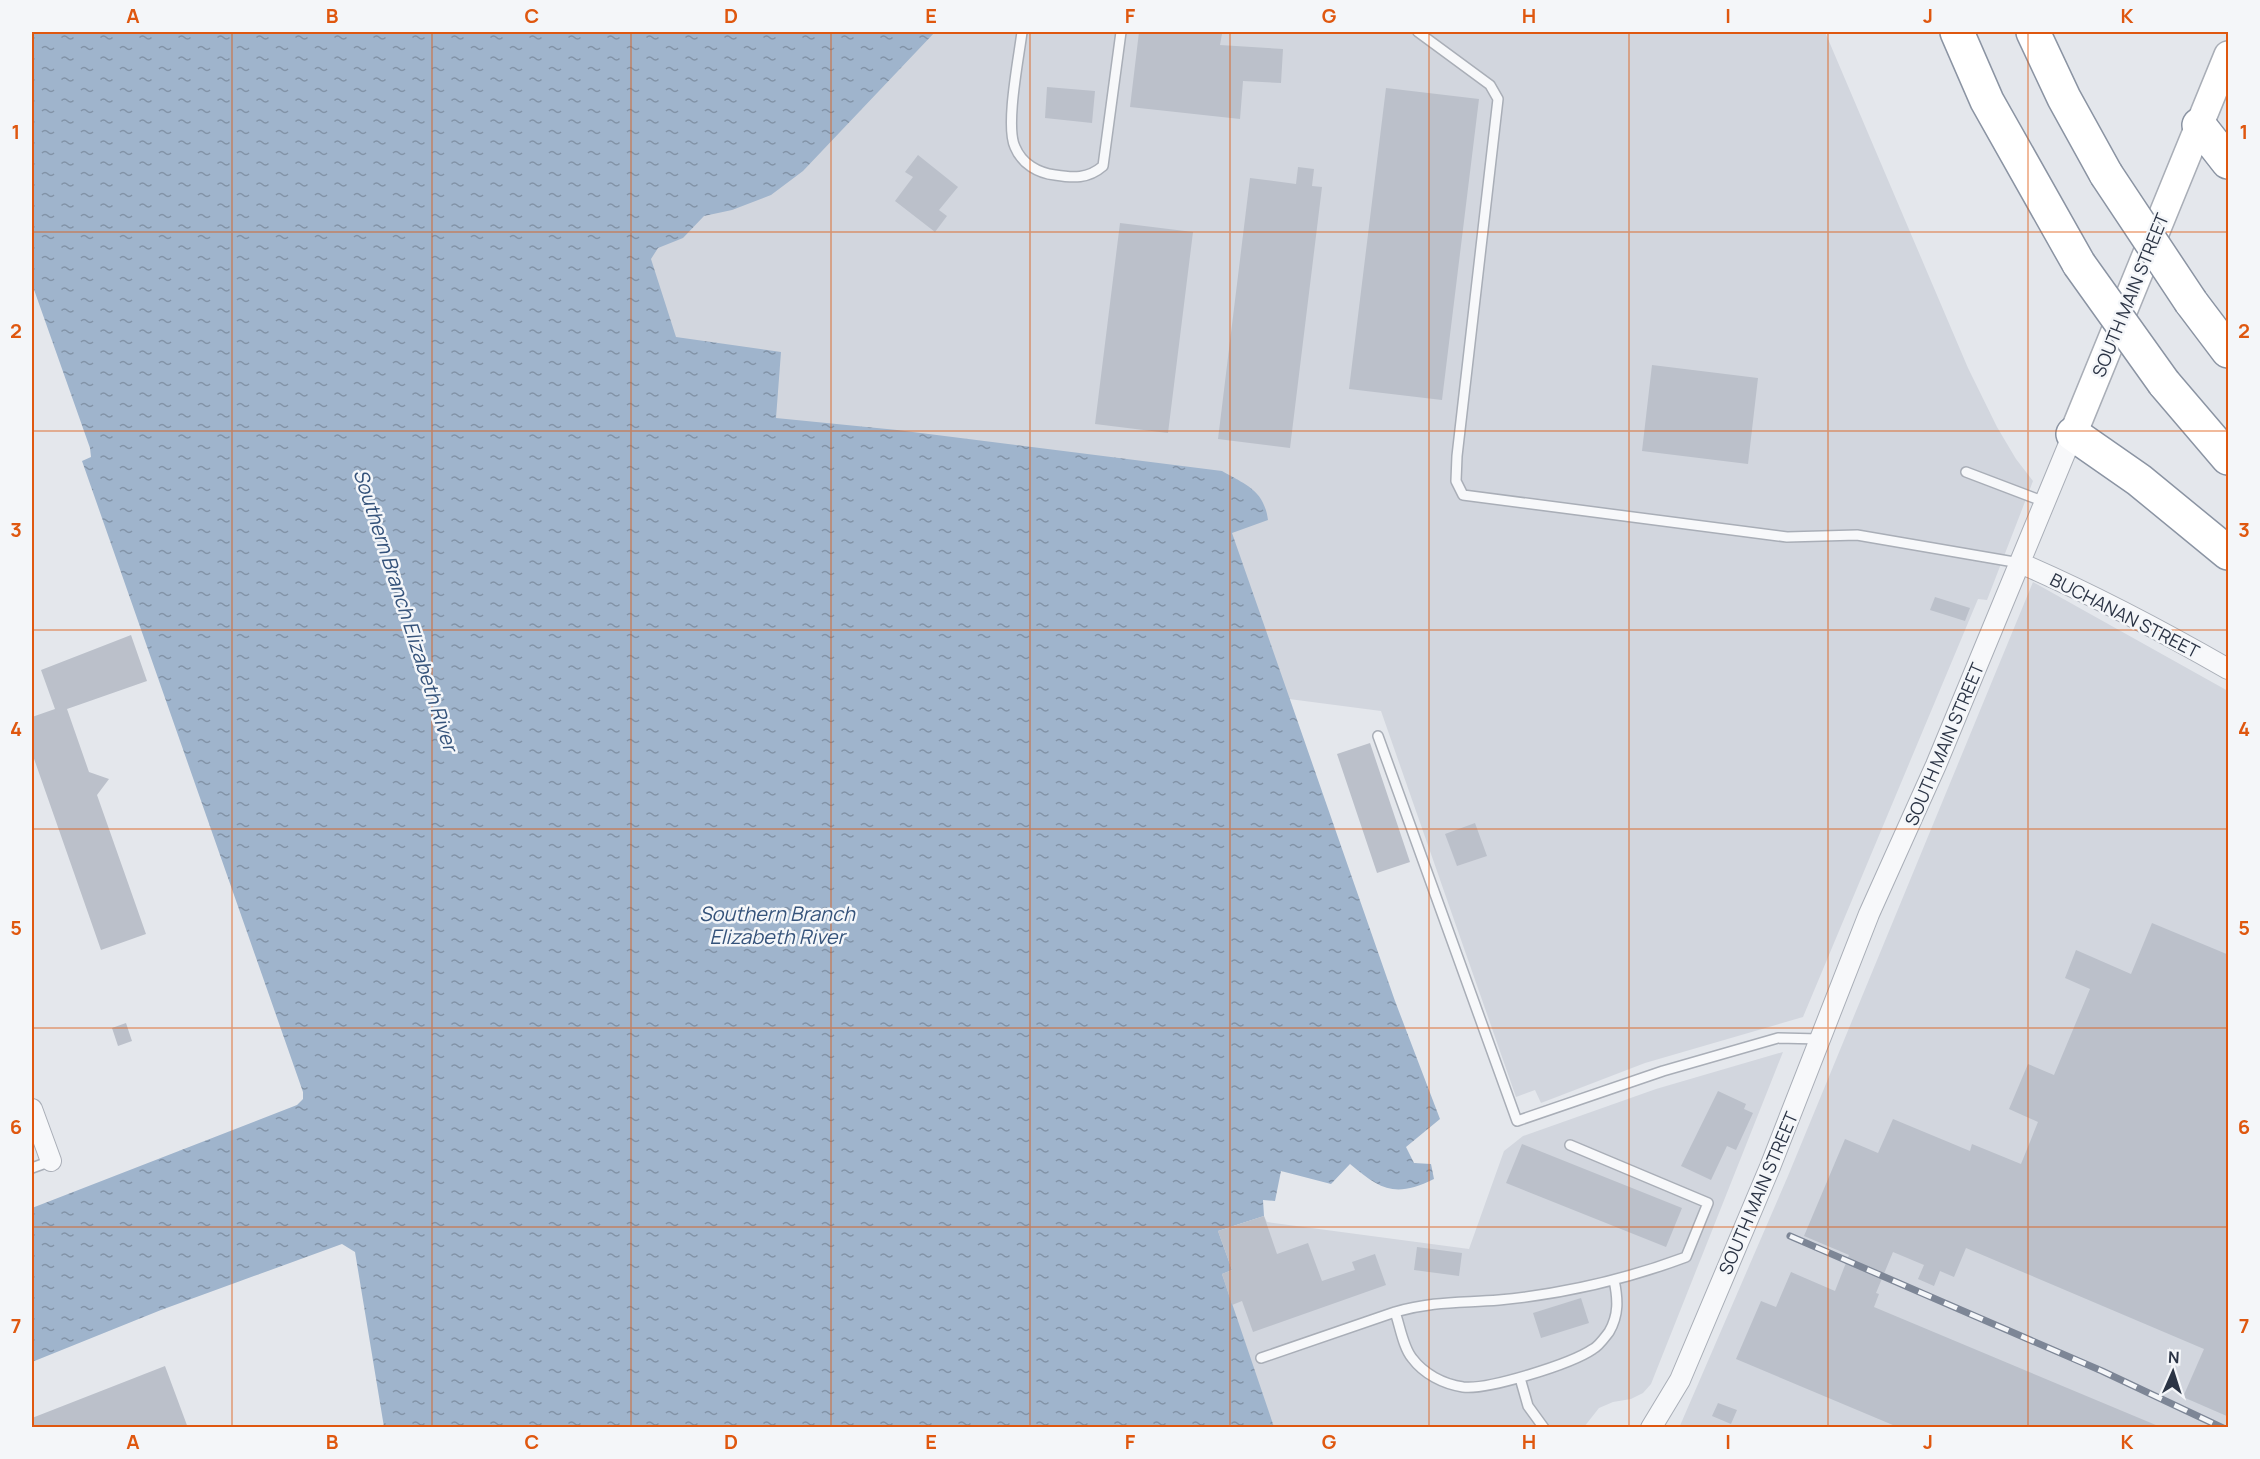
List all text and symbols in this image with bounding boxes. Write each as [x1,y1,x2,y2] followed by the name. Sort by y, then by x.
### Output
[126,2,140,29] text: A
[326,2,339,29] text: B
[525,2,539,29] text: C
[724,2,738,29] text: D
[925,2,937,29] text: E
[1125,2,1136,29] text: F
[1322,2,1337,29] text: G
[1522,2,1536,29] text: H
[1725,2,1731,29] text: I
[1923,2,1933,29] text: J
[2121,2,2134,29] text: K
[12,118,20,145] text: 1
[2240,118,2248,145] text: 1
[2086,209,2174,380] street label: SOUTH MAIN STREET
[10,317,22,344] text: 2
[2238,317,2250,344] text: 2
[348,466,465,757] water label: Southern Branch Elizabeth River
[10,516,22,543] text: 3
[2238,516,2250,543] text: 3
[2046,567,2204,663] street label: BUCHANAN STREET
[1899,659,1989,829] street label: SOUTH MAIN STREET
[10,715,22,742] text: 4
[2238,715,2250,742] text: 4
[699,900,856,950] water label: Southern Branch Elizabeth River
[10,914,22,941] text: 5
[2238,914,2250,941] text: 5
[1713,1108,1803,1278] street label: SOUTH MAIN STREET
[10,1113,22,1140] text: 6
[2238,1113,2250,1140] text: 6
[11,1312,21,1339] text: 7
[2239,1312,2249,1339] text: 7
[2143,1342,2203,1402] north arrow
[2167,1346,2180,1368] text: N
[126,1428,140,1455] text: A
[326,1428,339,1455] text: B
[525,1428,539,1455] text: C
[724,1428,738,1455] text: D
[925,1428,937,1455] text: E
[1125,1428,1136,1455] text: F
[1322,1428,1337,1455] text: G
[1522,1428,1536,1455] text: H
[1725,1428,1731,1455] text: I
[1923,1428,1933,1455] text: J
[2121,1428,2134,1455] text: K

